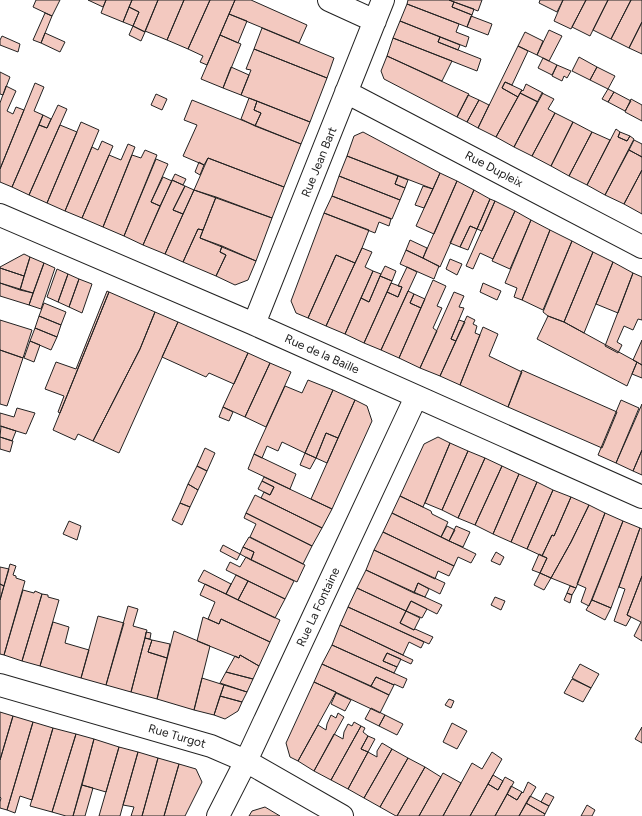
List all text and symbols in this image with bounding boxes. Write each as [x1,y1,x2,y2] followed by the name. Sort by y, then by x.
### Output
[299,125,340,199] street label: Rue Jean Bart
[463,148,526,190] street label: Rue Dupleix
[283,331,362,377] street label: Rue de la Baille
[294,565,343,649] street label: Rue La Fontaine
[147,721,208,751] street label: Rue Turgot

